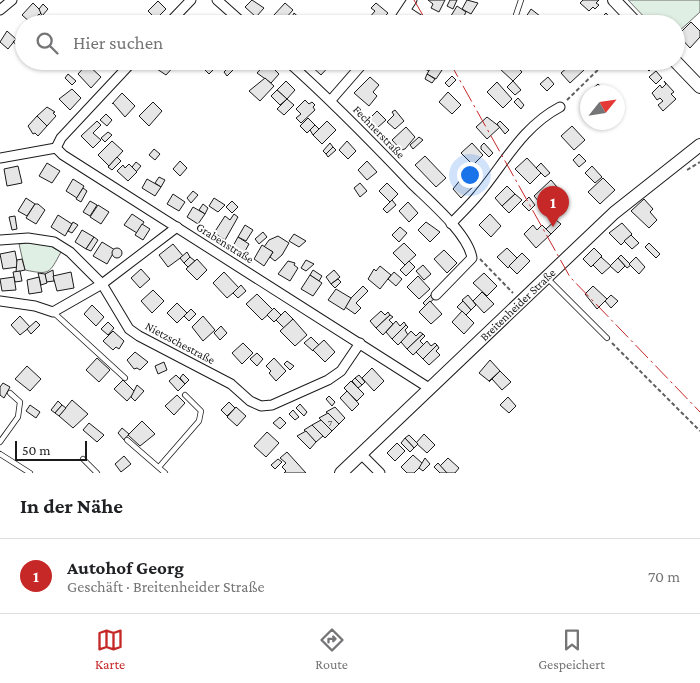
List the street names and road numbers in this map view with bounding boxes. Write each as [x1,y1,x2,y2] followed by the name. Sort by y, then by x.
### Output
[350,103,408,161] street label: Fechnerstraße
[194,220,256,266] street label: Grabenstraße
[477,266,558,344] street label: Breitenheider Straße
[143,319,217,367] street label: Nietzschestraße

